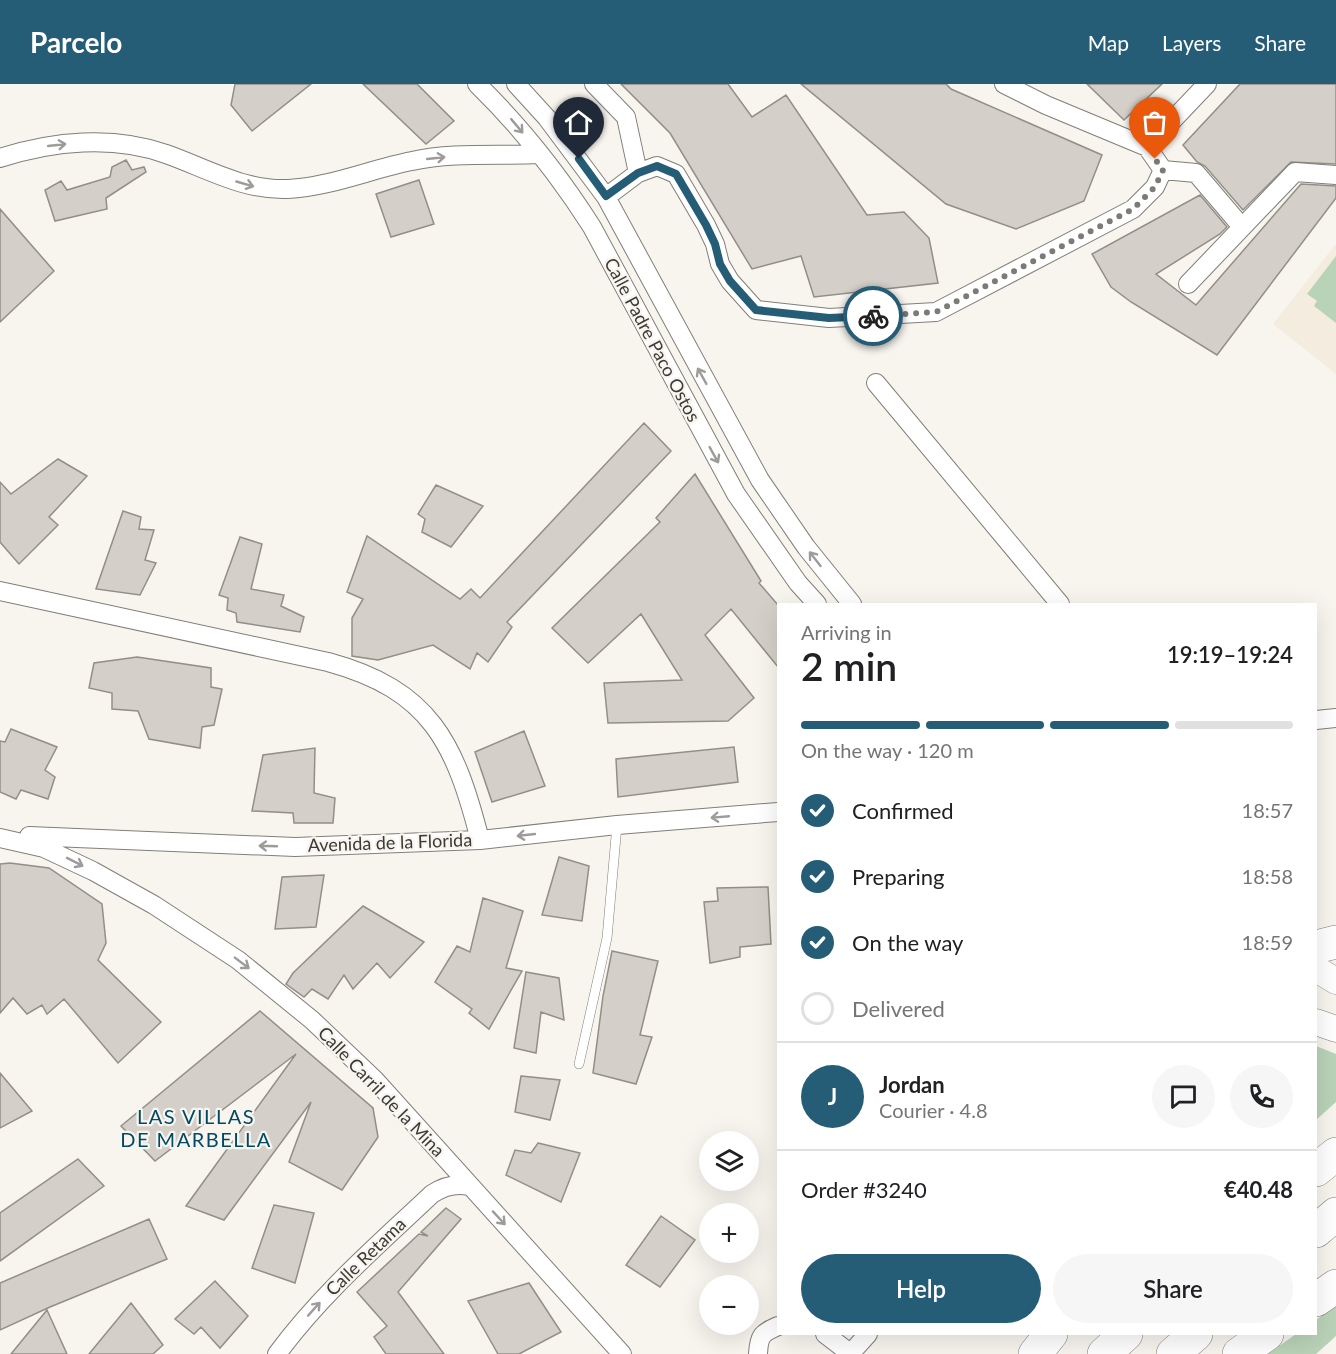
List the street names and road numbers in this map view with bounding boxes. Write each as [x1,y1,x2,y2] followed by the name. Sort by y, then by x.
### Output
[600,254,706,425] street label: Calle Padre Paco Ostos
[307,828,472,856] street label: Avenida de la Florida
[314,1022,450,1161] street label: Calle Carril de la Mina
[321,1213,410,1300] street label: Calle Retama

